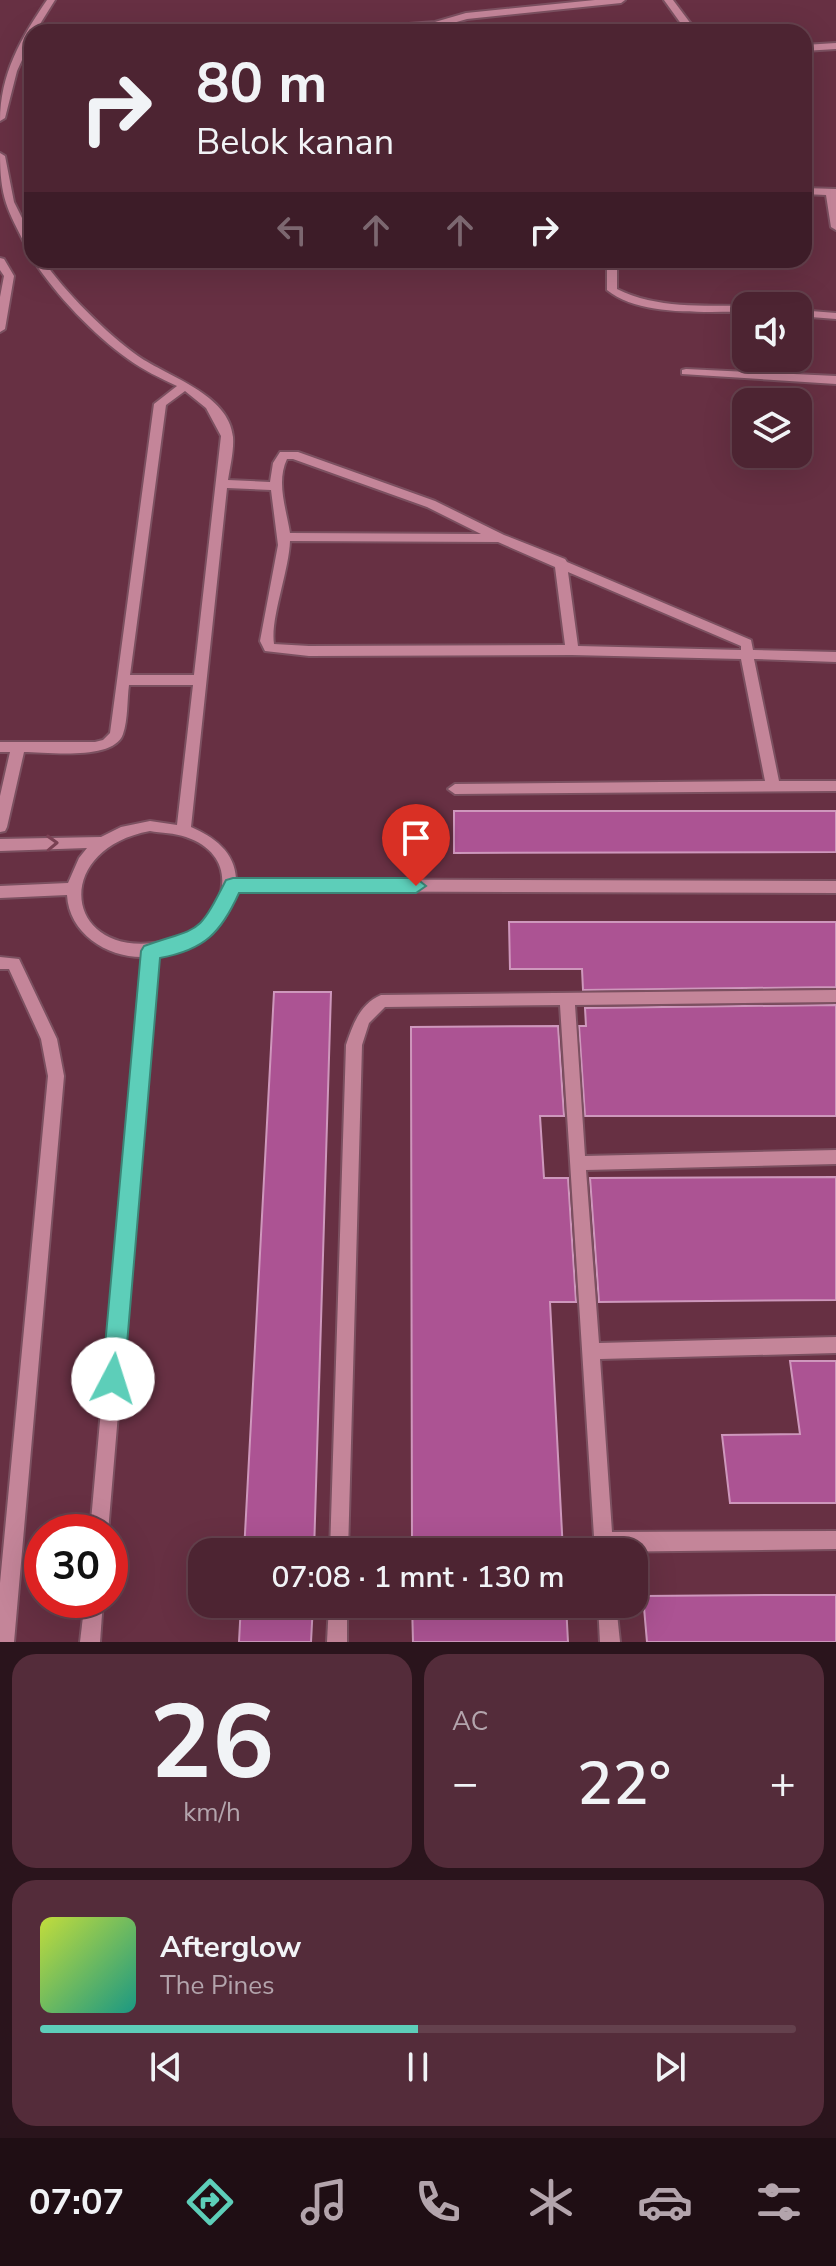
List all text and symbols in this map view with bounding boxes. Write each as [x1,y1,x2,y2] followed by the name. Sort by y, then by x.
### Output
[196,45,327,122] text: 80 m
[64,56,168,160] icon: right
[196,118,394,167] text: Belok kanan
[270,208,314,252] icon: left
[354,208,398,252] icon: ahead
[438,208,482,252] icon: ahead
[522,208,566,252] icon: right
[732,292,812,468] map controls
[732,292,812,372] button: sound
[732,388,812,468] button: layers
[382,804,450,886] pin
[394,816,438,860] icon: arrive
[46,835,59,852] one-way arrow
[71,1337,155,1421] position arrow
[24,1514,128,1618] speed limit sign: 30
[272,1557,564,1598] text: 07:08 · 1 mnt · 130 m
[150,1672,274,1814] text: 26
[452,1704,488,1739] text: AC
[577,1743,671,1825] text: 22°
[452,1754,478,1814] text: −
[770,1754,796,1814] text: +
[183,1795,241,1830] text: km/h
[160,1927,301,1968] text: Afterglow
[160,1968,275,2003] text: The Pines
[144,2045,188,2089] icon: previous
[396,2045,440,2089] icon: pause
[648,2045,692,2089] icon: next
[182,2174,238,2230] icon: directions
[296,2174,352,2230] icon: music
[410,2174,466,2230] icon: phone
[523,2174,579,2230] icon: climate
[637,2174,693,2230] icon: car
[751,2174,807,2230] icon: filters
[29,2178,124,2227] text: 07:07

